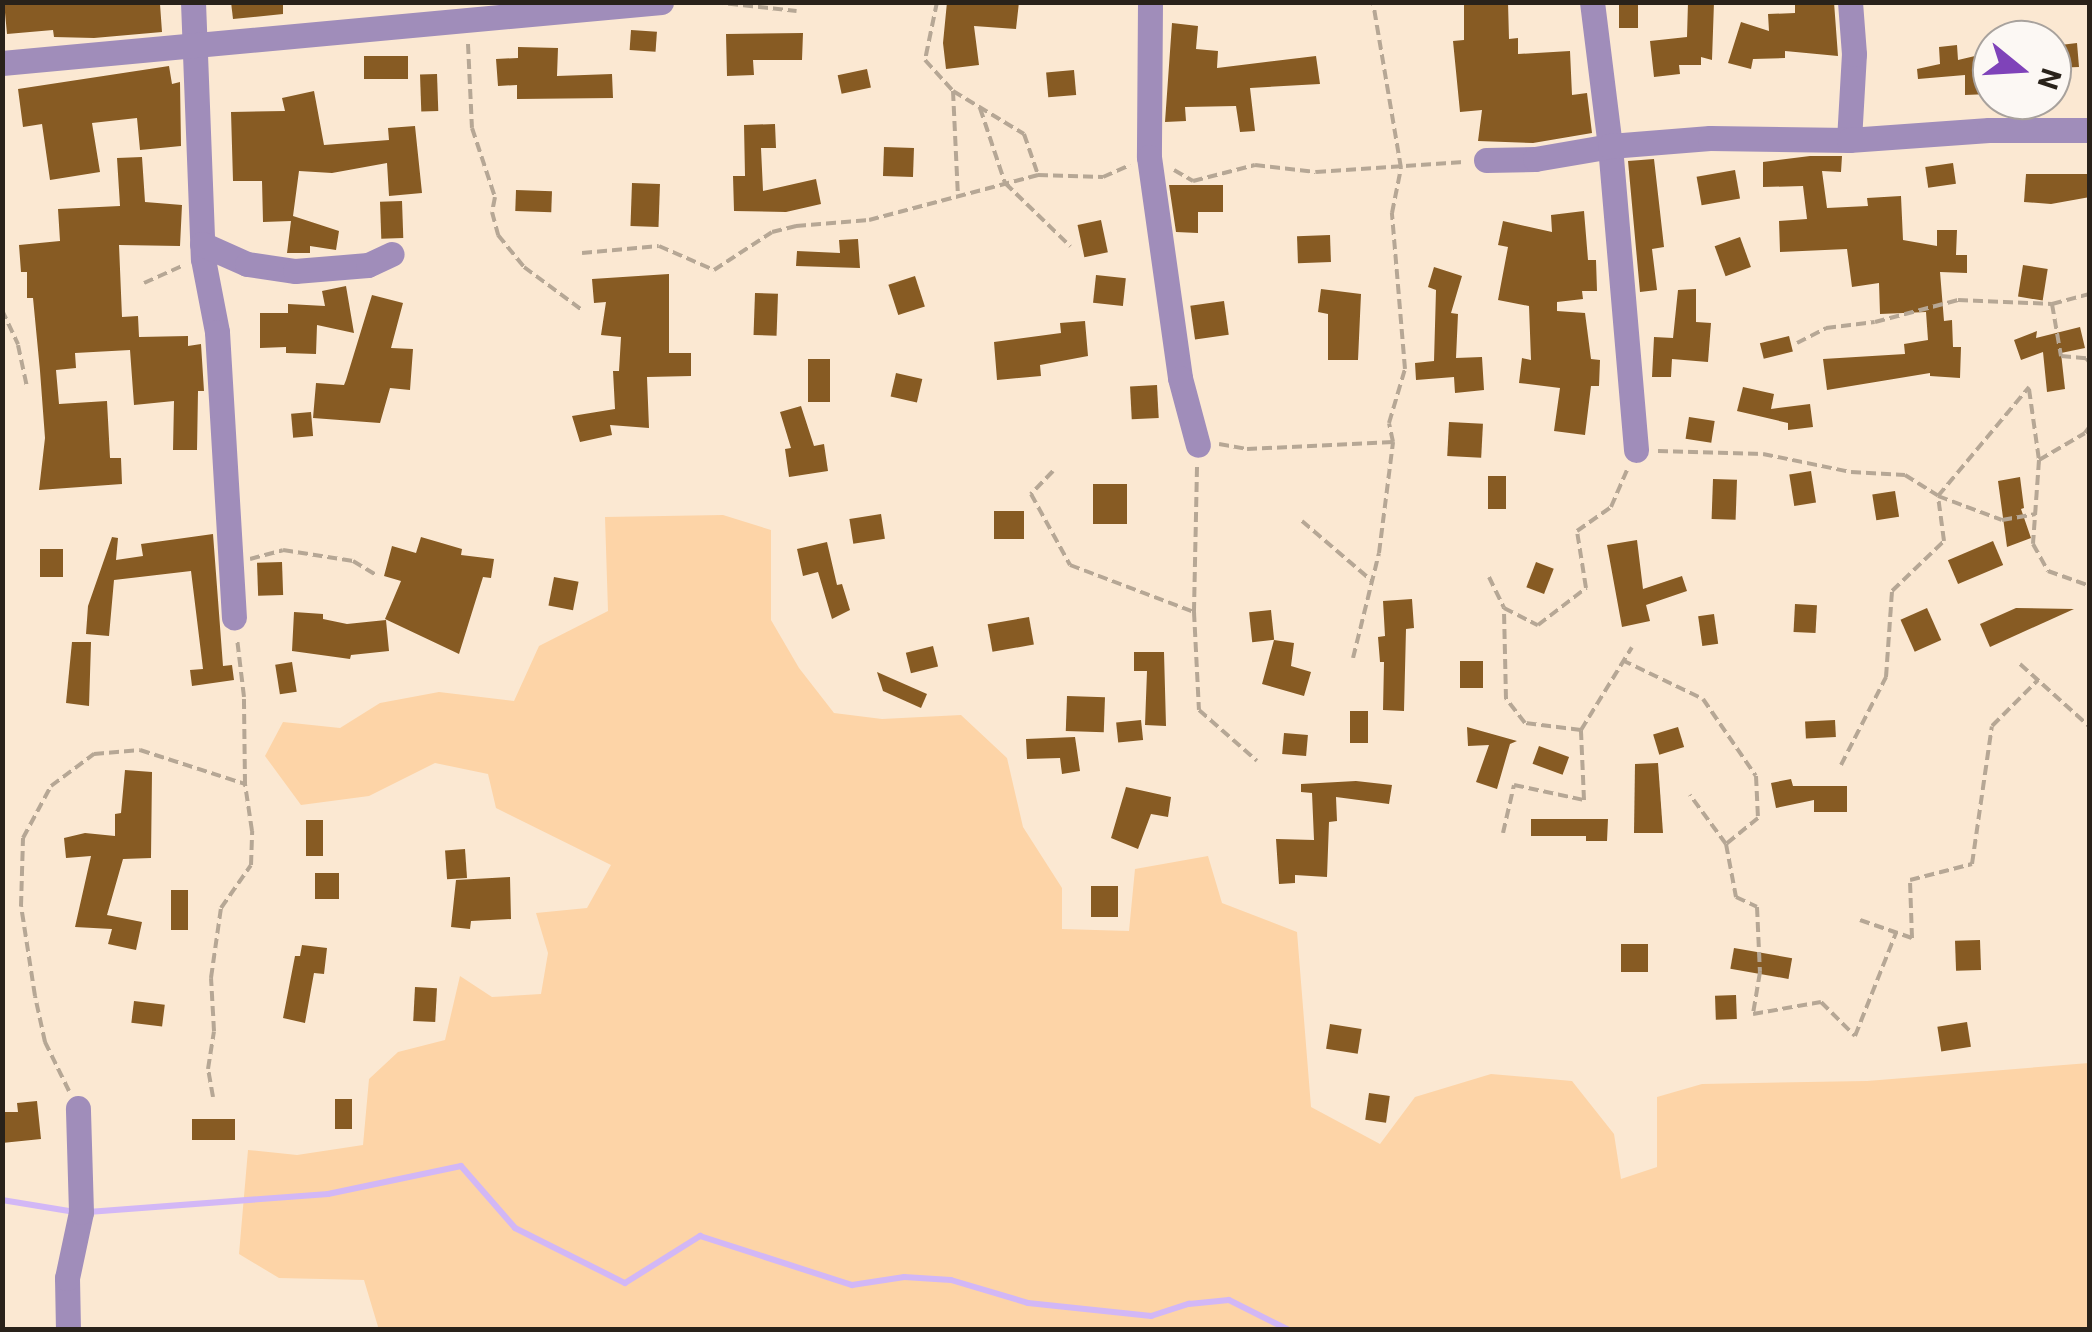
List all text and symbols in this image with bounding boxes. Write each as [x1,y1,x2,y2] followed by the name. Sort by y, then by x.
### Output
[1972,20,2072,120] north arrow
[2030,64,2068,93] text: N

